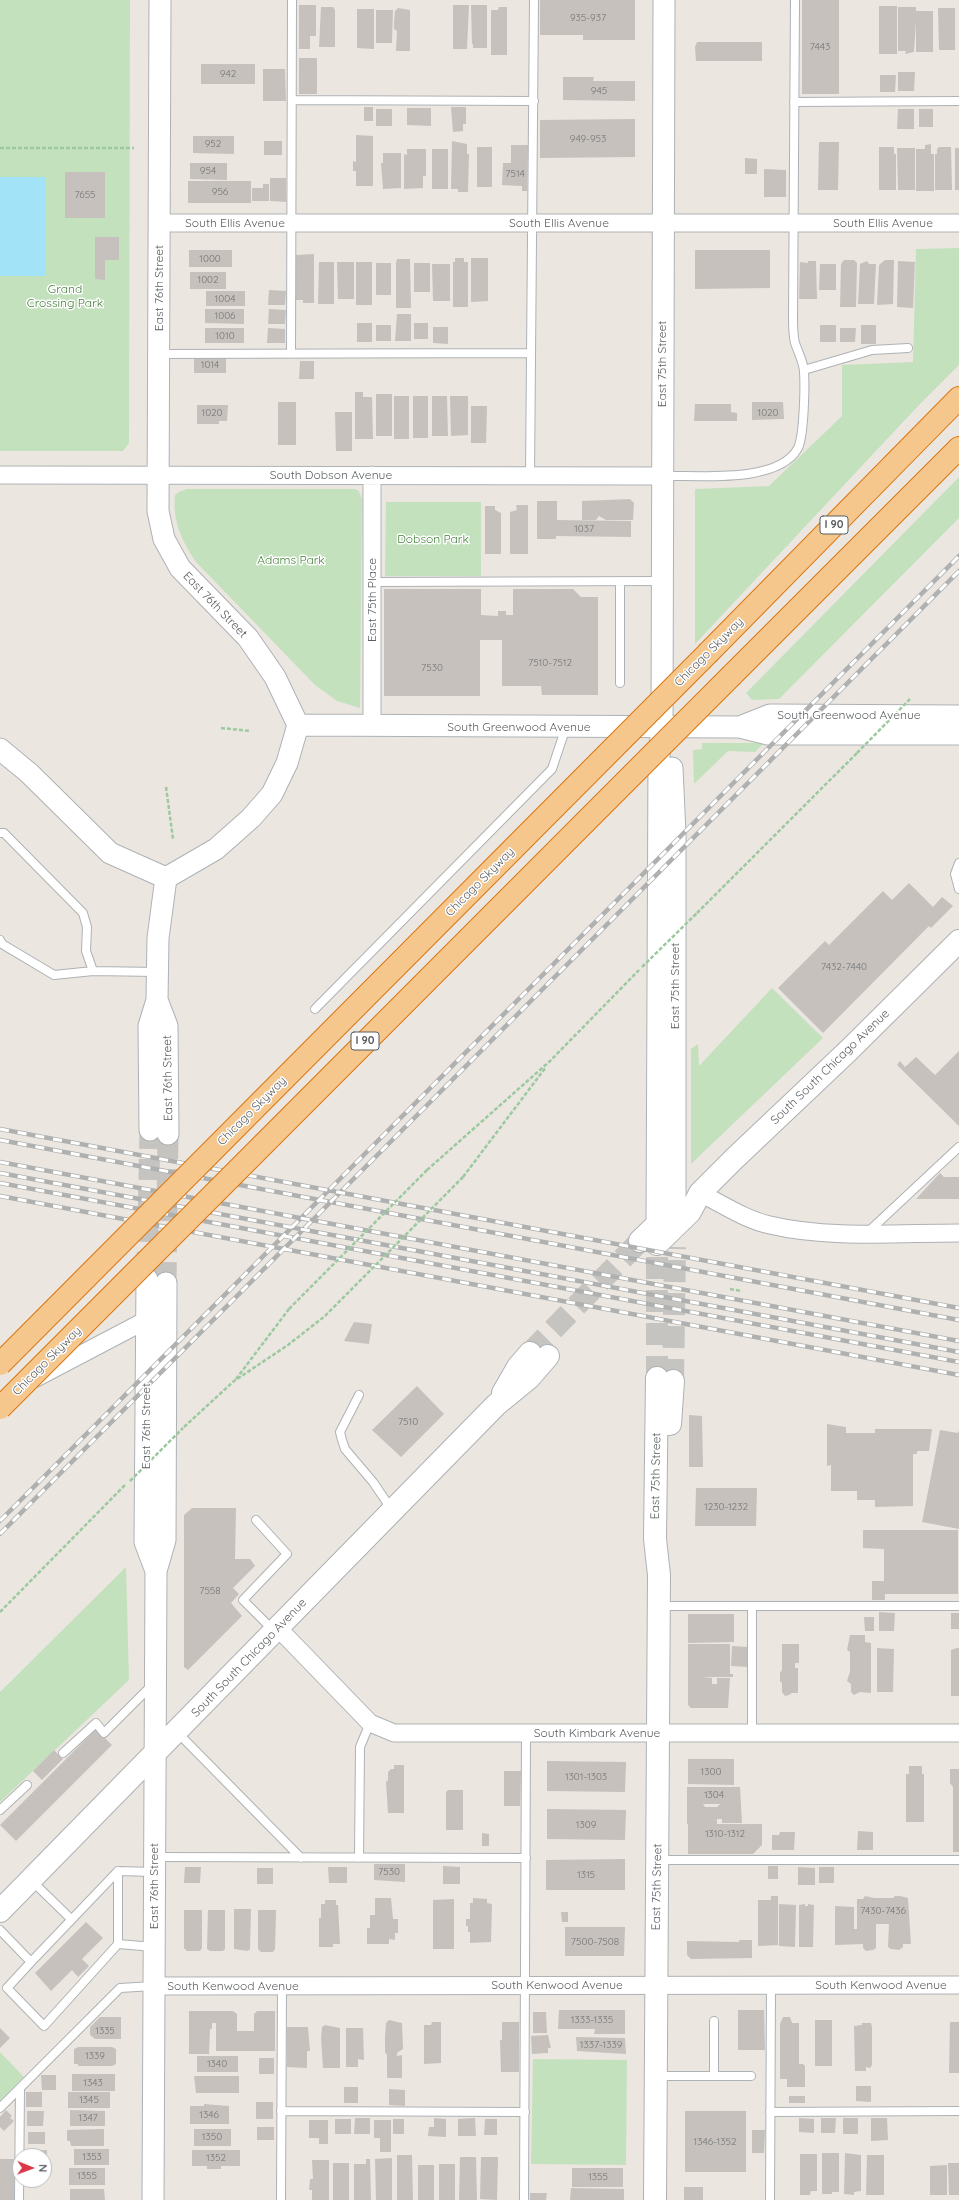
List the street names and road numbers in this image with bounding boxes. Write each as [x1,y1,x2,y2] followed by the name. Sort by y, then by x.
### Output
[185,216,285,230] street label: South Ellis Avenue
[509,216,609,230] street label: South Ellis Avenue
[833,216,933,230] street label: South Ellis Avenue
[152,245,166,331] street label: East 76th Street
[655,321,669,407] street label: East 75th Street
[270,468,392,482] street label: South Dobson Avenue
[820,516,848,534] road number: I 90
[365,558,379,642] street label: East 75th Place
[180,569,250,641] street label: East 76th Street
[672,615,746,689] street label: Chicago Skyway
[777,708,921,722] street label: South Greenwood Avenue
[447,720,591,734] street label: South Greenwood Avenue
[443,845,517,919] street label: Chicago Skyway
[668,943,682,1029] street label: East 75th Street
[768,1006,892,1128] street label: South South Chicago Avenue
[351,1032,379,1050] road number: I 90
[160,1035,176,1121] street label: East 76th Street
[215,1074,289,1148] street label: Chicago Skyway
[10,1324,84,1398] street label: Chicago Skyway
[139,1383,153,1469] street label: East 76th Street
[648,1433,664,1519] street label: East 75th Street
[188,1596,310,1720] street label: South South Chicago Avenue
[534,1726,660,1740] street label: South Kimbark Avenue
[147,1843,161,1929] street label: East 76th Street
[649,1844,665,1930] street label: East 75th Street
[491,1978,623,1992] street label: South Kenwood Avenue
[815,1978,947,1992] street label: South Kenwood Avenue
[167,1979,299,1993] street label: South Kenwood Avenue

